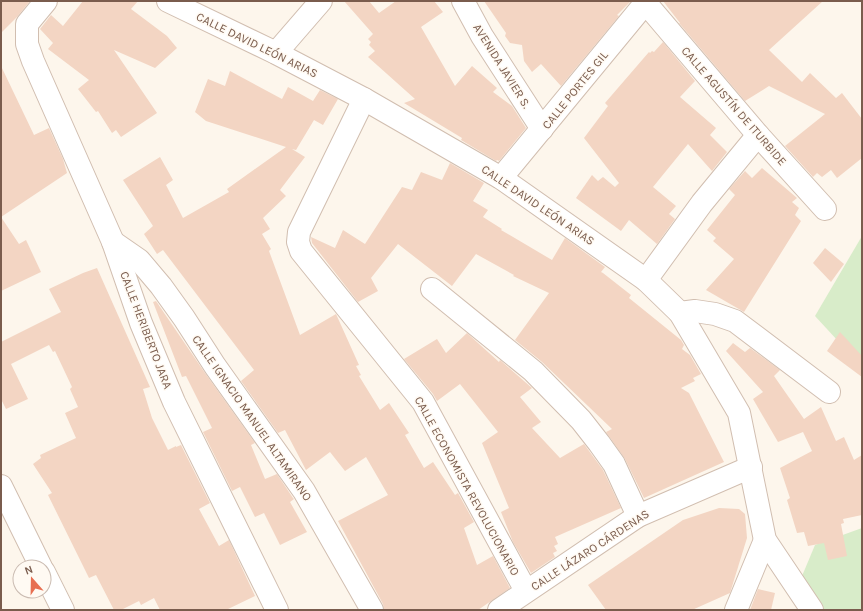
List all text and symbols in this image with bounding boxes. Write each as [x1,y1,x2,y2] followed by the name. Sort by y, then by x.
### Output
[194,9,320,81] street label: CALLE DAVID LEÓN ARIAS
[470,21,534,111] street label: AVENIDA JAVIER S.
[679,43,790,168] street label: CALLE AGUSTÍN DE ITURBIDE
[539,48,611,132] street label: CALLE PORTES GIL
[479,161,598,248] street label: CALLE DAVID LEÓN ARIAS
[117,269,175,391] street label: CALLE HERIBERTO JARA
[189,333,315,504] street label: CALLE IGNACIO MANUEL ALTAMIRANO
[412,394,522,578] street label: CALLE ECONOMISTA REVOLUCIONARIO
[528,506,652,593] street label: CALLE LÁZARO CÁRDENAS
[12,559,52,599] north arrow
[23,563,35,578] text: N

